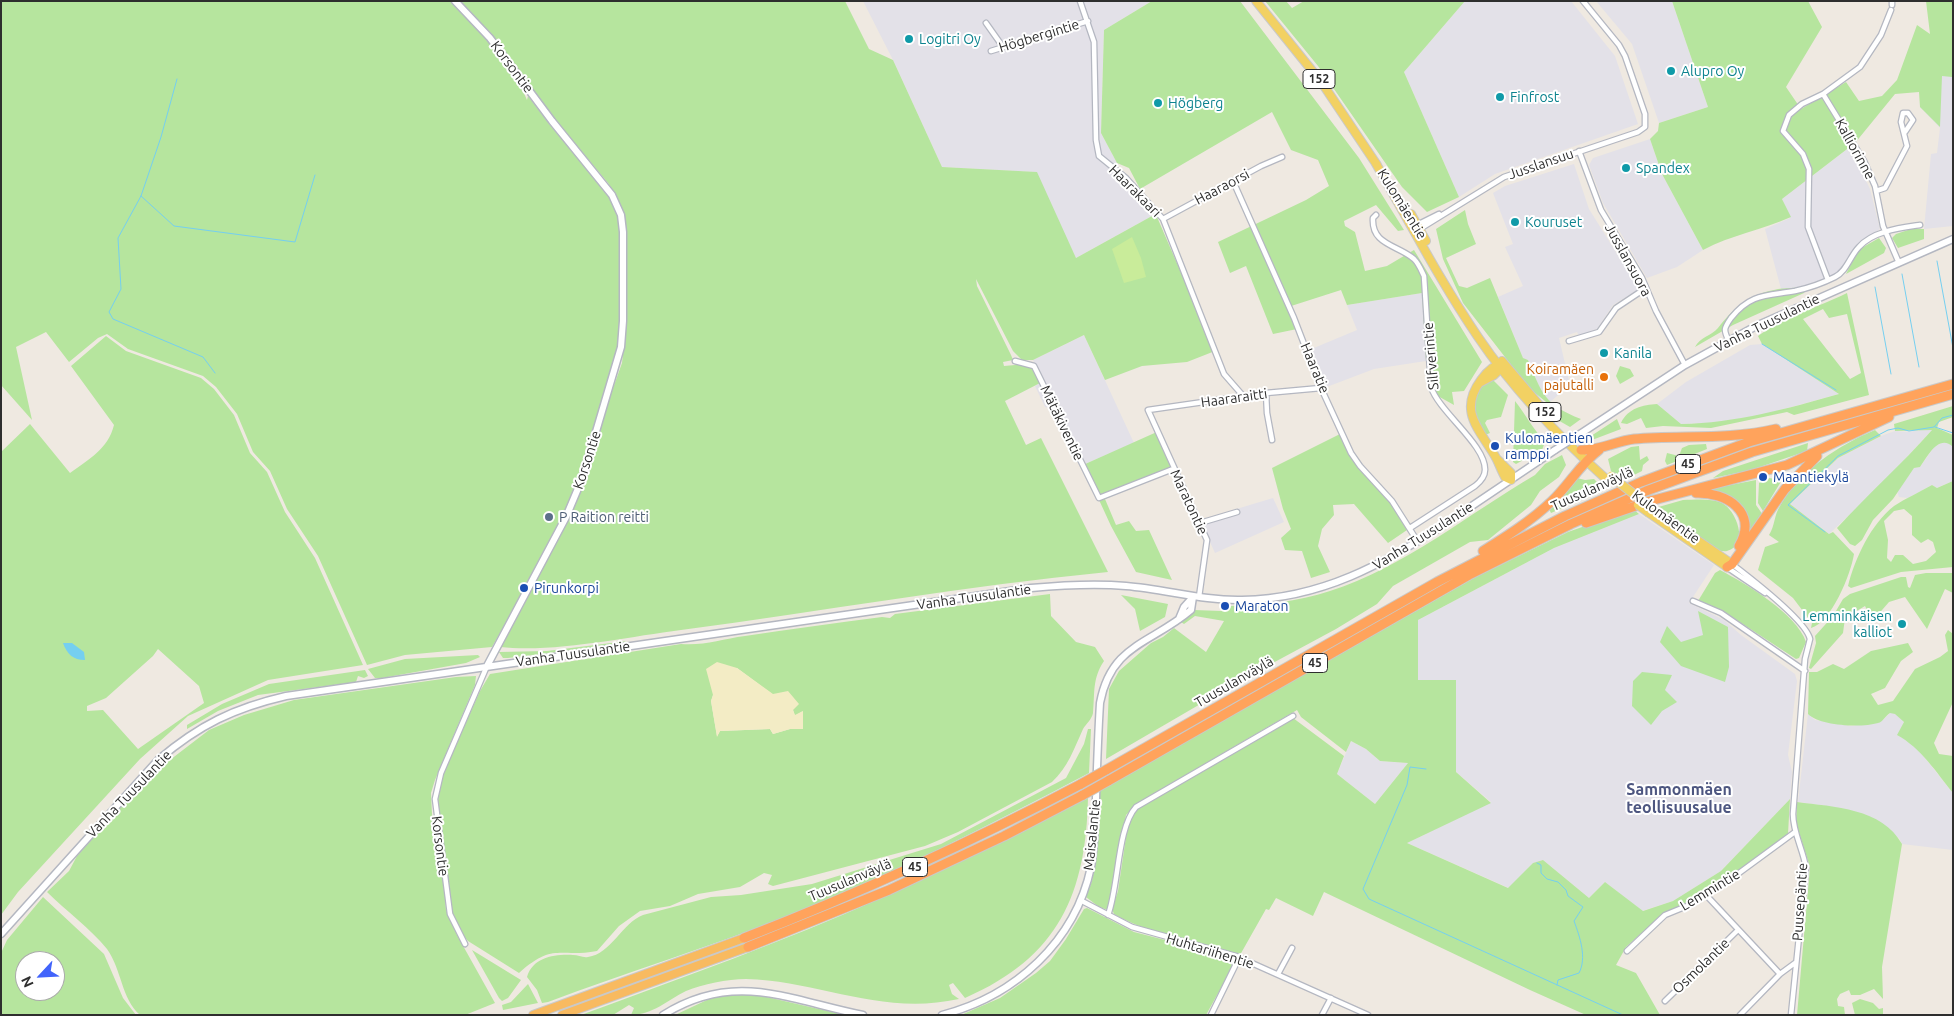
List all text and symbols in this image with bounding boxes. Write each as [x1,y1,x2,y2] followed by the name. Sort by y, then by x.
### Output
[997,16,1081,56] street label: Högbergintie
[919,31,981,47] place label: Logitri Oy
[903,33,915,45] marker: Logitri Oy
[487,38,537,96] street label: Korsontie
[1681,63,1744,79] place label: Alupro Oy
[1665,65,1677,77] marker: Alupro Oy
[1303,70,1335,88] road number: 152
[1510,89,1559,105] place label: Finfrost
[1494,91,1506,103] marker: Finfrost
[1168,95,1223,111] place label: Högberg
[1152,97,1164,109] marker: Högberg
[1831,116,1879,182] street label: Kalliorinne
[1506,145,1576,183] street label: Jusslansuu
[1636,160,1690,176] place label: Spandex
[1105,161,1165,221] street label: Haarakaari
[1620,162,1632,174] marker: Spandex
[1192,166,1252,208] street label: Haaraorsi
[1374,166,1430,242] street label: Kulomäentie
[1525,214,1582,230] place label: Kouruset
[1509,216,1521,228] marker: Kouruset
[1601,221,1655,299] street label: Jusslansuora
[1712,290,1822,356] street label: Vanha Tuusulantie
[1420,321,1442,391] street label: Silfverintie
[1297,340,1333,396] street label: Haaratie
[1614,345,1652,361] place label: Kanila
[1598,347,1610,359] marker: Kanila
[1527,361,1594,394] place label: Koiramäen pajutalli
[1598,371,1610,383] marker: Koiramäen pajutalli
[1037,383,1087,463] street label: Mätäkiventie
[1200,385,1268,411] street label: Haararaitti
[1529,402,1561,422] road number: 152
[570,429,604,491] street label: Korsontie
[1505,430,1593,462] place label: Kulomäentien ramppi
[1489,440,1501,452] marker: Kulomäentien ramppi
[1676,454,1700,474] road number: 45
[1548,463,1636,515] street label: Tuusulanväylä
[1167,467,1211,537] street label: Maratontie
[1773,469,1849,485] place label: Maantiekylä
[1757,471,1769,483] marker: Maantiekylä
[1629,487,1703,547] street label: Kulomäentie
[1370,498,1476,574] street label: Vanha Tuusulantie
[559,509,649,525] place label: P Raition reitti
[543,511,555,523] marker: P Raition reitti
[534,580,599,596] place label: Pirunkorpi
[916,581,1032,613] street label: Vanha Tuusulantie
[518,582,530,594] marker: Pirunkorpi
[1235,598,1289,614] place label: Maraton
[1219,600,1231,612] marker: Maraton
[1802,608,1892,640] place label: Lemminkäisen kalliot
[1896,618,1908,630] marker: Lemminkäisen kalliot
[515,638,631,670] street label: Vanha Tuusulantie
[1192,653,1276,711] street label: Tuusulanväylä
[1302,654,1328,672] road number: 45
[83,747,175,841] street label: Vanha Tuusulantie
[1626,780,1732,818] district label: Sammonmäen teollisuusalue
[1080,799,1104,871] street label: Maisalantie
[428,815,452,877] street label: Korsontie
[806,855,894,905] street label: Tuusulanväylä
[902,858,928,876] road number: 45
[1789,862,1811,942] street label: Puusepäntie
[1677,866,1743,914] street label: Lemmintie
[1164,930,1256,972] street label: Huhtariihentie
[1669,935,1733,997] street label: Osmolantie
[15,951,65,1001] north arrow
[18,974,37,990] text: N

